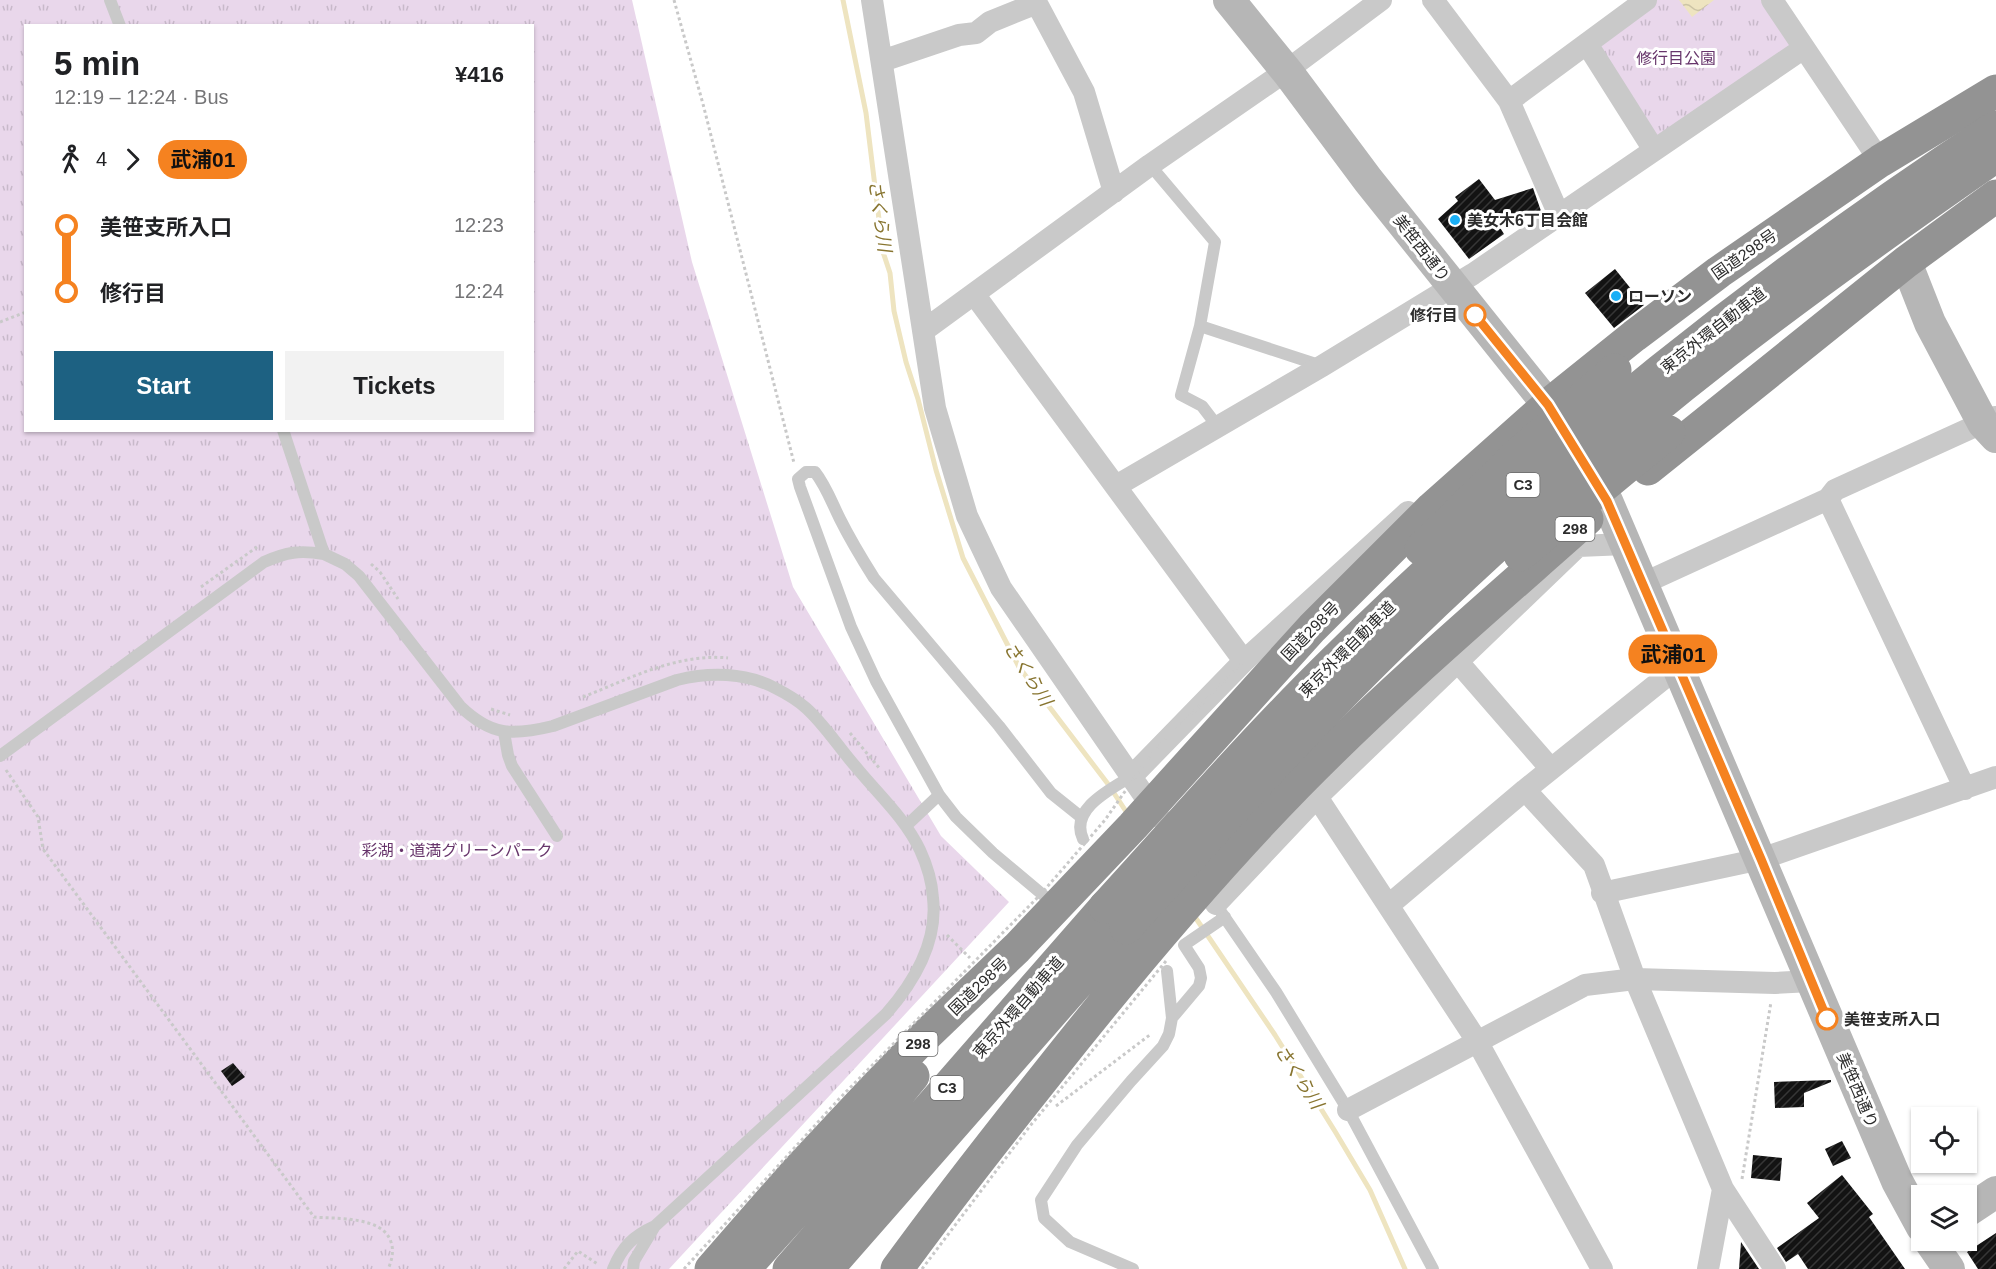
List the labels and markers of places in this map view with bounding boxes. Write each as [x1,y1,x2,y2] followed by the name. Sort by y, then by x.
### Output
[1467,212,1588,229] place label: 美女木6丁目会館
[1448,213,1462,227] marker: 美女木6丁目会館
[1628,288,1692,305] place label: ローソン
[1609,289,1623,303] marker: ローソン
[1464,304,1486,326] marker: 修行目
[1410,307,1458,324] place label: 修行目
[1816,1008,1838,1030] marker: 美笹支所入口
[1844,1011,1940,1028] place label: 美笹支所入口

